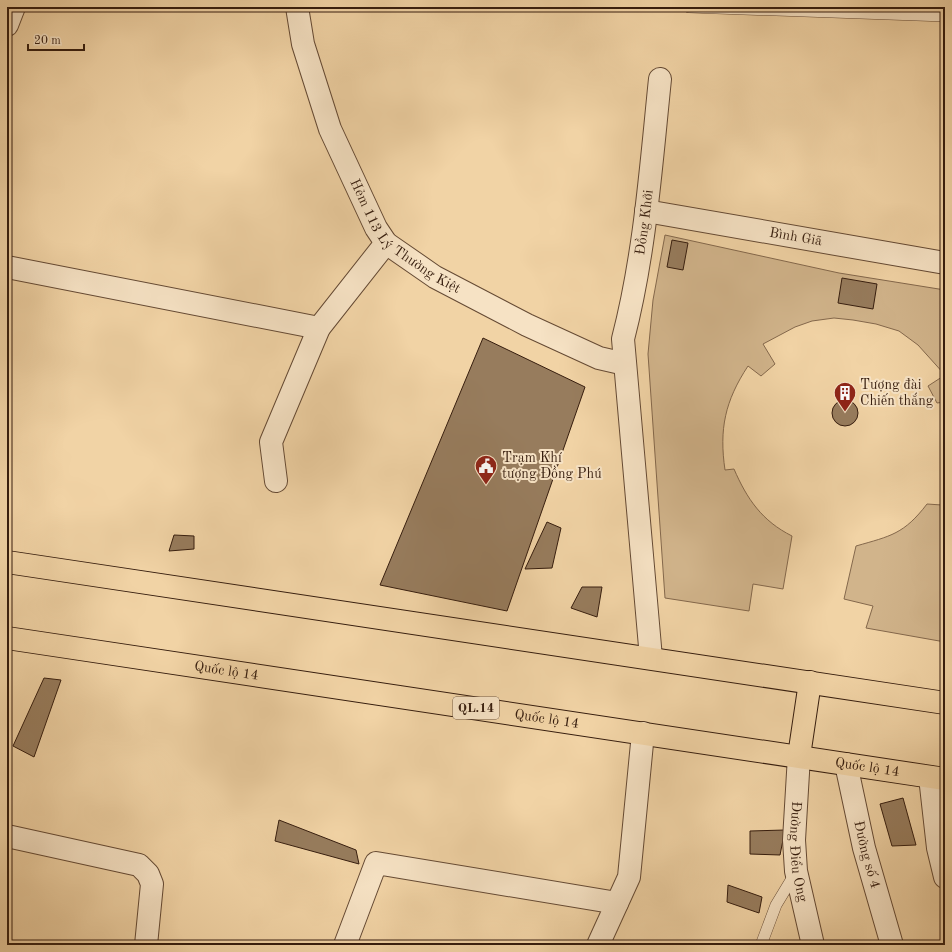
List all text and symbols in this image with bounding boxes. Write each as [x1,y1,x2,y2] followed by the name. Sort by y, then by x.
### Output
[28,26,84,52] scale bar
[34,35,61,47] text: 20 m
[347,177,463,296] street label: Hẻm 113 Lý Thường Kiệt
[633,189,656,256] street label: Đồng Khởi
[768,226,823,249] street label: Bình Giã
[860,378,934,408] place label: Tượng đài Chiến thắng
[832,380,858,413] building icon: Tượng đài Chiến thắng
[502,451,602,481] place label: Trạm Khí tượng Đồng Phú
[473,453,499,486] public building icon: Trạm Khí tượng Đồng Phú
[193,659,260,683] street label: Quốc lộ 14
[453,697,499,719] road number: QL.14
[514,707,580,731] street label: Quốc lộ 14
[834,756,901,779] street label: Quốc lộ 14
[787,801,810,904] street label: Đường Điểu Ong
[851,820,882,890] street label: Đường số 4

